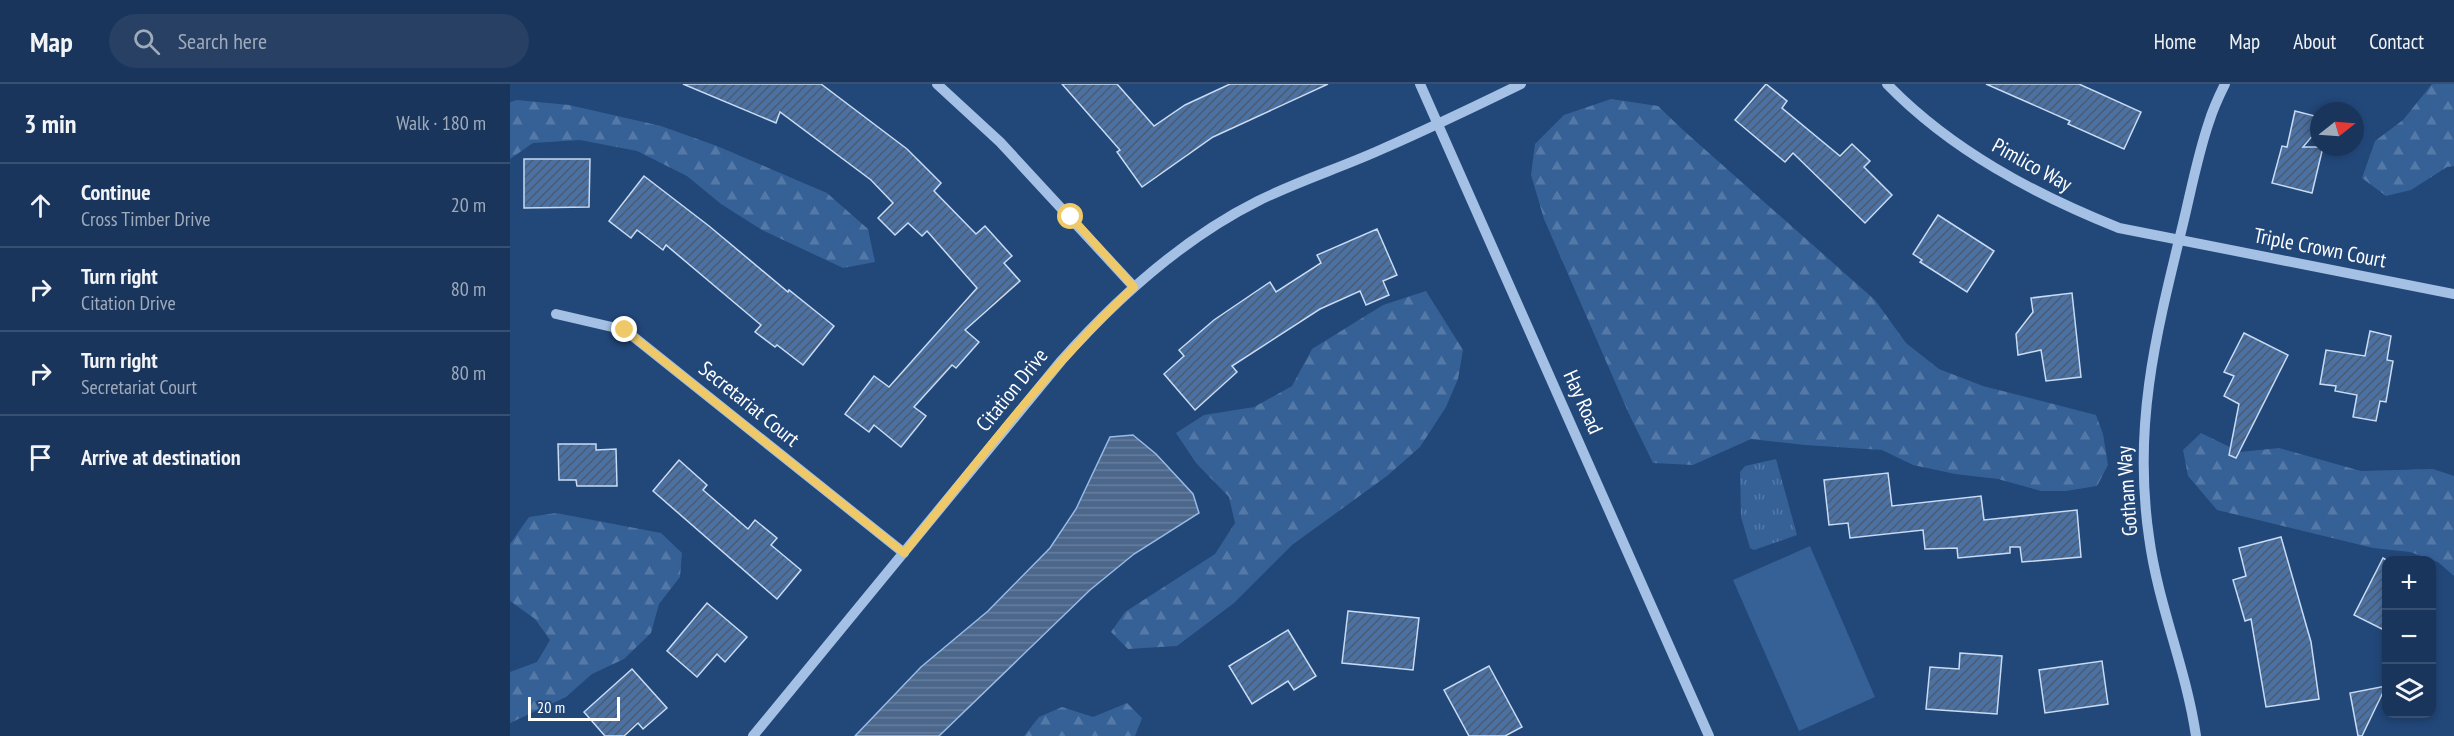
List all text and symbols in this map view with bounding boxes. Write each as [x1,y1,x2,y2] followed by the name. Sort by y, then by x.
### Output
[109,14,529,68] search box
[30,23,73,60] text: Map
[130,25,163,58] icon: search
[178,27,267,55] text: Search here
[2154,28,2196,55] text: Home
[2229,28,2260,55] text: Map
[2293,28,2336,55] text: About
[2369,28,2424,55] text: Contact
[2310,102,2364,156] north arrow
[24,107,77,140] text: 3 min
[396,110,486,136] text: Walk · 180 m
[1988,132,2077,198] street label: Pimlico Way
[81,178,151,206] text: Continue
[24,189,57,222] icon: ahead
[451,192,486,218] text: 20 m
[1057,203,1083,229] route start
[81,206,211,232] text: Cross Timber Drive
[2252,221,2389,274] street label: Triple Crown Court
[81,262,158,290] text: Turn right
[24,273,57,306] icon: right
[451,276,486,302] text: 80 m
[81,290,176,316] text: Citation Drive
[611,316,637,342] route end
[970,342,1053,437] street label: Citation Drive
[81,346,158,374] text: Turn right
[694,355,805,453] street label: Secretariat Court
[24,357,57,390] icon: right
[451,360,486,386] text: 80 m
[1557,366,1609,438] street label: Hay Road
[81,374,197,400] text: Secretariat Court
[24,441,57,474] icon: arrive
[81,443,241,471] text: Arrive at destination
[2110,445,2143,537] street label: Gotham Way
[2382,556,2436,718] map controls
[2382,556,2436,610] button: +
[2382,610,2436,664] button: −
[2382,664,2436,718] button: layers
[528,694,620,722] scale bar
[537,697,565,717] text: 20 m

